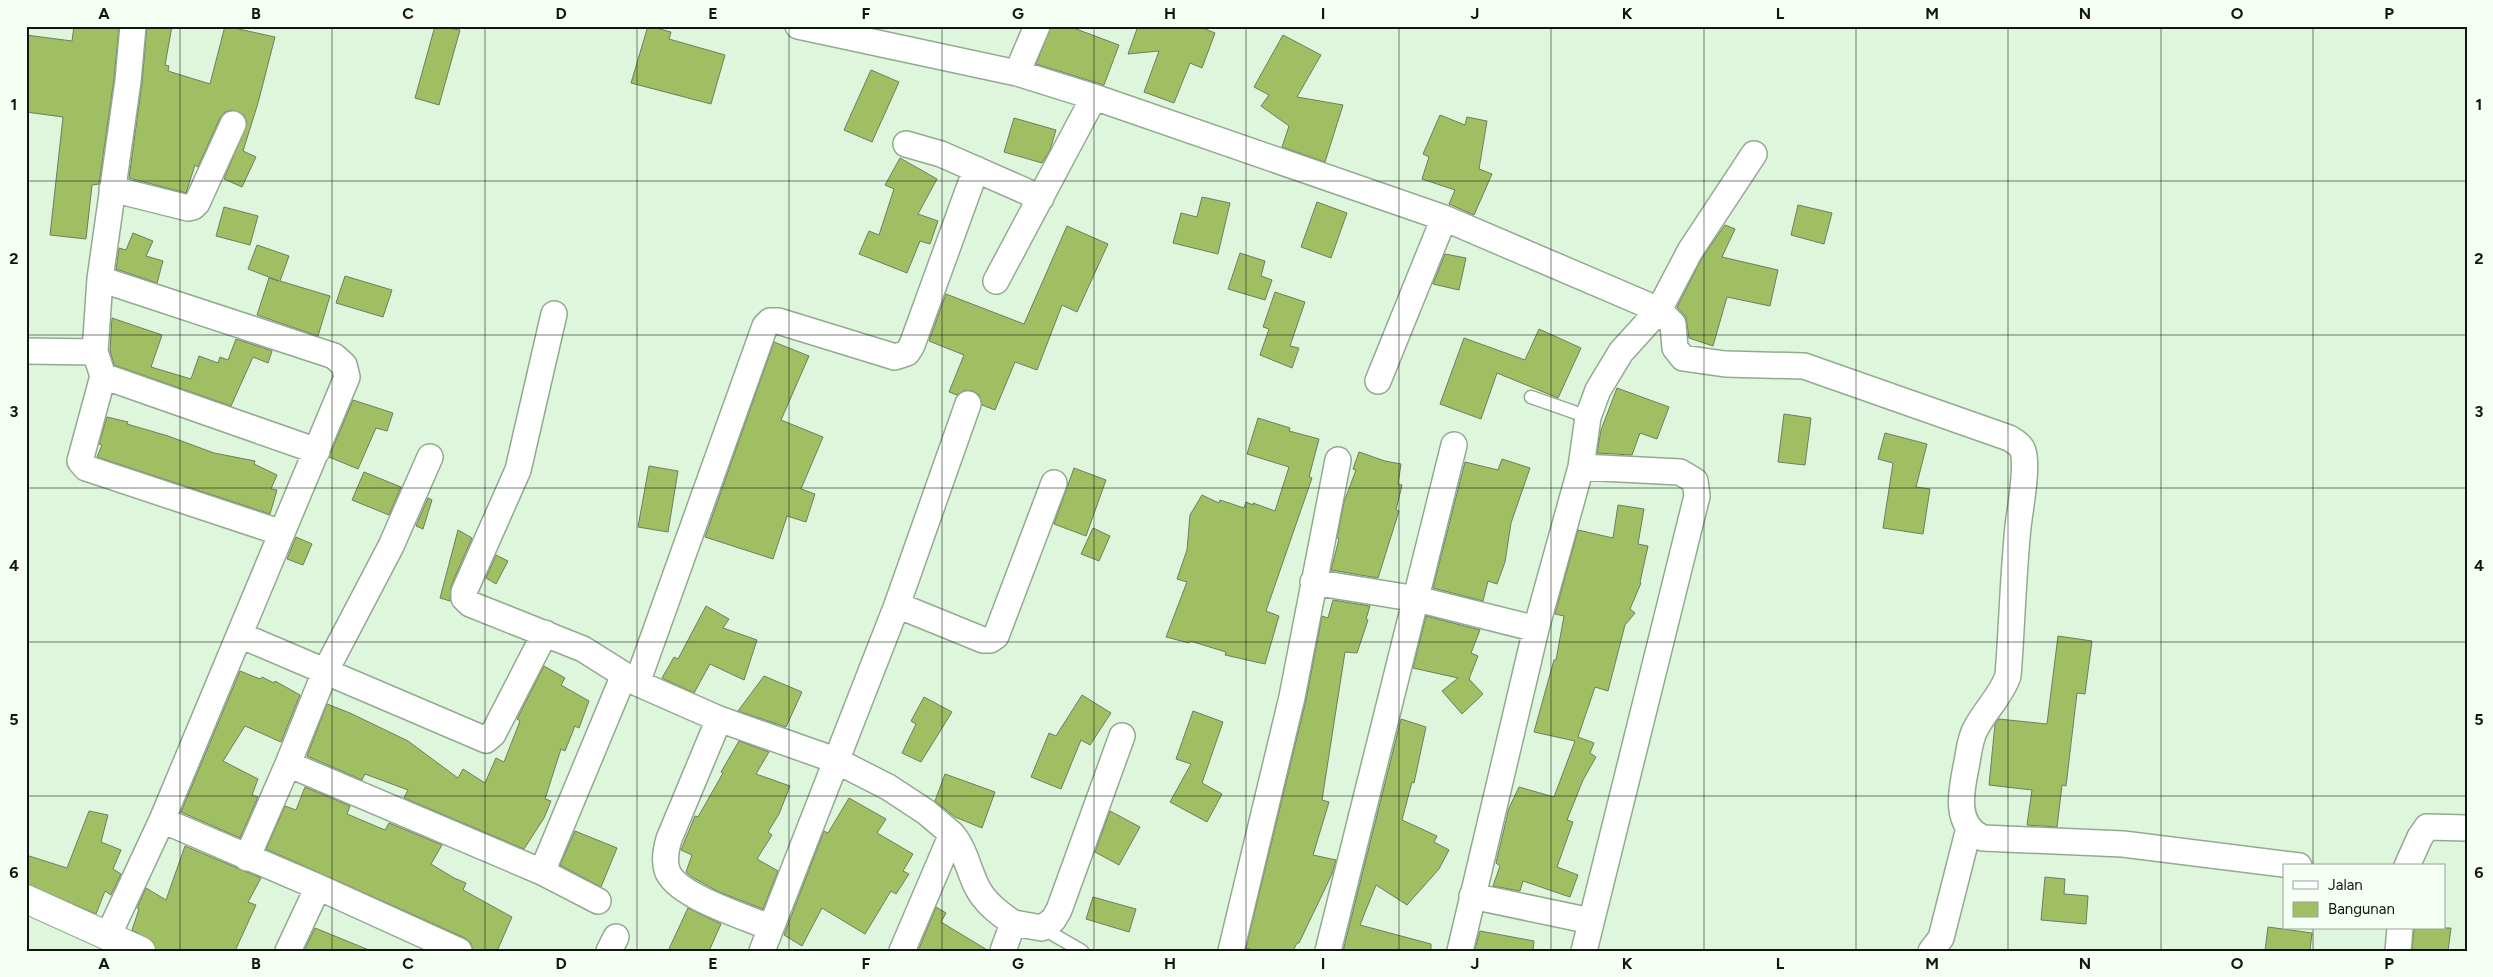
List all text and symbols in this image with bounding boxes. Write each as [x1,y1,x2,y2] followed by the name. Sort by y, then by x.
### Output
[98,4,110,23] text: A
[251,4,261,23] text: B
[402,4,414,23] text: C
[555,4,567,23] text: D
[708,4,718,23] text: E
[862,4,871,23] text: F
[1012,4,1024,23] text: G
[1164,4,1176,23] text: H
[1321,4,1325,23] text: I
[1471,4,1479,23] text: J
[1622,4,1633,23] text: K
[1776,4,1785,23] text: L
[1925,4,1939,23] text: M
[2079,4,2091,23] text: N
[2231,4,2244,23] text: O
[2384,4,2394,23] text: P
[11,95,17,114] text: 1
[2476,95,2482,114] text: 1
[9,249,19,268] text: 2
[2474,249,2484,268] text: 2
[10,402,19,421] text: 3
[2475,402,2484,421] text: 3
[9,556,19,575] text: 4
[2474,556,2484,575] text: 4
[9,710,19,729] text: 5
[2474,710,2484,729] text: 5
[9,863,19,882] text: 6
[2474,863,2484,882] text: 6
[2283,864,2446,930] legend
[2328,876,2363,894] text: Jalan
[2328,900,2395,918] text: Bangunan
[98,954,110,973] text: A
[251,954,261,973] text: B
[402,954,414,973] text: C
[555,954,567,973] text: D
[708,954,718,973] text: E
[862,954,871,973] text: F
[1012,954,1024,973] text: G
[1164,954,1176,973] text: H
[1321,954,1325,973] text: I
[1471,954,1479,973] text: J
[1622,954,1633,973] text: K
[1776,954,1785,973] text: L
[1925,954,1939,973] text: M
[2079,954,2091,973] text: N
[2231,954,2244,973] text: O
[2384,954,2394,973] text: P

